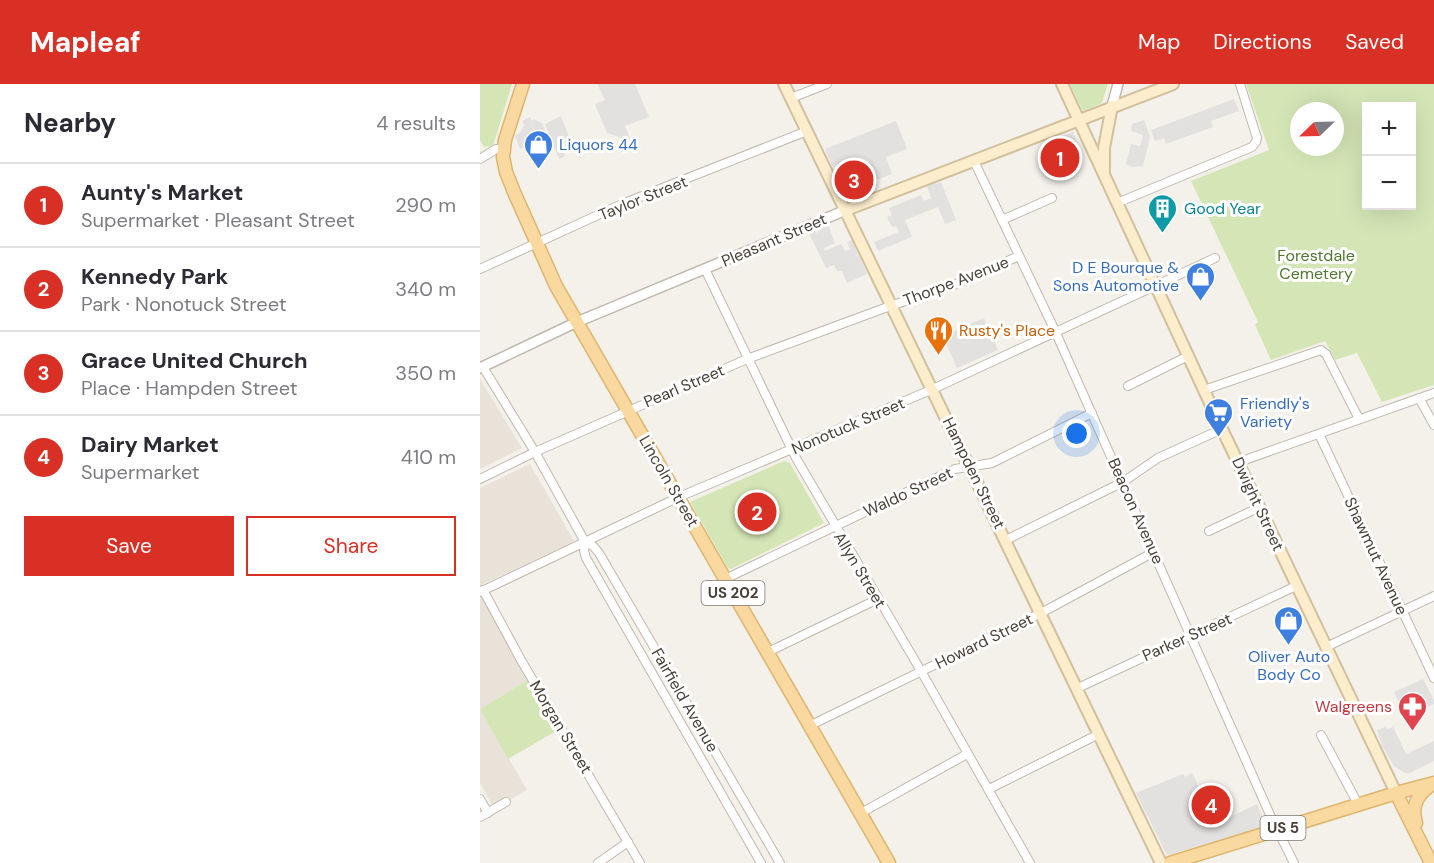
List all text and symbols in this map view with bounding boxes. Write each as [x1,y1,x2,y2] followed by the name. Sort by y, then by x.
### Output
[30,24,141,61] text: Mapleaf
[1138,28,1180,56] text: Map
[1213,28,1312,56] text: Directions
[1345,28,1404,56] text: Saved
[1290,102,1344,156] north arrow
[1362,102,1416,210] map controls
[1362,102,1416,156] button: +
[24,106,116,140] text: Nearby
[376,110,456,136] text: 4 results
[522,128,554,170] shop icon: Liquors 44
[559,134,638,155] place label: Liquors 44
[1040,136,1080,181] pin: 1
[1362,156,1416,210] button: −
[834,158,874,202] pin: 3
[596,171,690,225] street label: Taylor Street
[81,178,243,207] text: Aunty's Market
[40,192,47,218] text: 1
[395,192,456,218] text: 290 m
[1147,192,1179,234] building icon: Good Year
[1184,198,1261,219] place label: Good Year
[81,207,355,233] text: Supermarket · Pleasant Street
[718,208,830,272] street label: Pleasant Street
[1277,245,1355,284] park label: Forestdale Cemetery
[900,251,1012,311] street label: Thorpe Avenue
[1053,257,1179,296] place label: D E Bourque & Sons Automotive
[1184,260,1216,302] shop icon: D E Bourque & Sons Automotive
[81,262,228,291] text: Kennedy Park
[38,276,49,302] text: 2
[395,276,456,302] text: 340 m
[81,291,287,317] text: Park · Nonotuck Street
[922,314,954,356] restaurant icon: Rusty's Place
[959,320,1055,341] place label: Rusty's Place
[81,346,308,375] text: Grace United Church
[37,360,50,386] text: 3
[395,360,456,386] text: 350 m
[640,360,728,412] street label: Pearl Street
[81,375,298,401] text: Place · Hampden Street
[788,393,908,459] street label: Nonotuck Street
[1240,393,1310,432] place label: Friendly's Variety
[1203,396,1235,438] supermarket icon: Friendly's Variety
[938,414,1010,532] street label: Hampden Street
[1062,419,1091,448] your location
[81,430,219,459] text: Dairy Market
[634,431,704,531] street label: Lincoln Street
[37,444,50,470] text: 4
[401,444,456,470] text: 410 m
[1227,454,1289,554] street label: Dwight Street
[1103,455,1169,567] street label: Beacon Avenue
[81,459,200,485] text: Supermarket
[860,462,956,522] street label: Waldo Street
[738,490,776,534] pin: 2
[1340,494,1412,618] street label: Shawmut Avenue
[24,516,234,576] button: Save
[246,516,456,576] button: Share
[829,528,891,612] street label: Allyn Street
[702,581,764,605] road number: US 202
[1273,604,1305,646] shop icon: Oliver Auto Body Co
[932,608,1036,674] street label: Howard Street
[1139,608,1235,666] street label: Parker Street
[647,644,723,756] street label: Fairfield Avenue
[1248,646,1330,685] place label: Oliver Auto Body Co
[525,677,597,777] street label: Morgan Street
[1397,690,1429,732] pharmacy icon: Walgreens
[1315,696,1392,717] place label: Walgreens
[1192,782,1230,828] pin: 4
[1260,816,1306,840] road number: US 5

